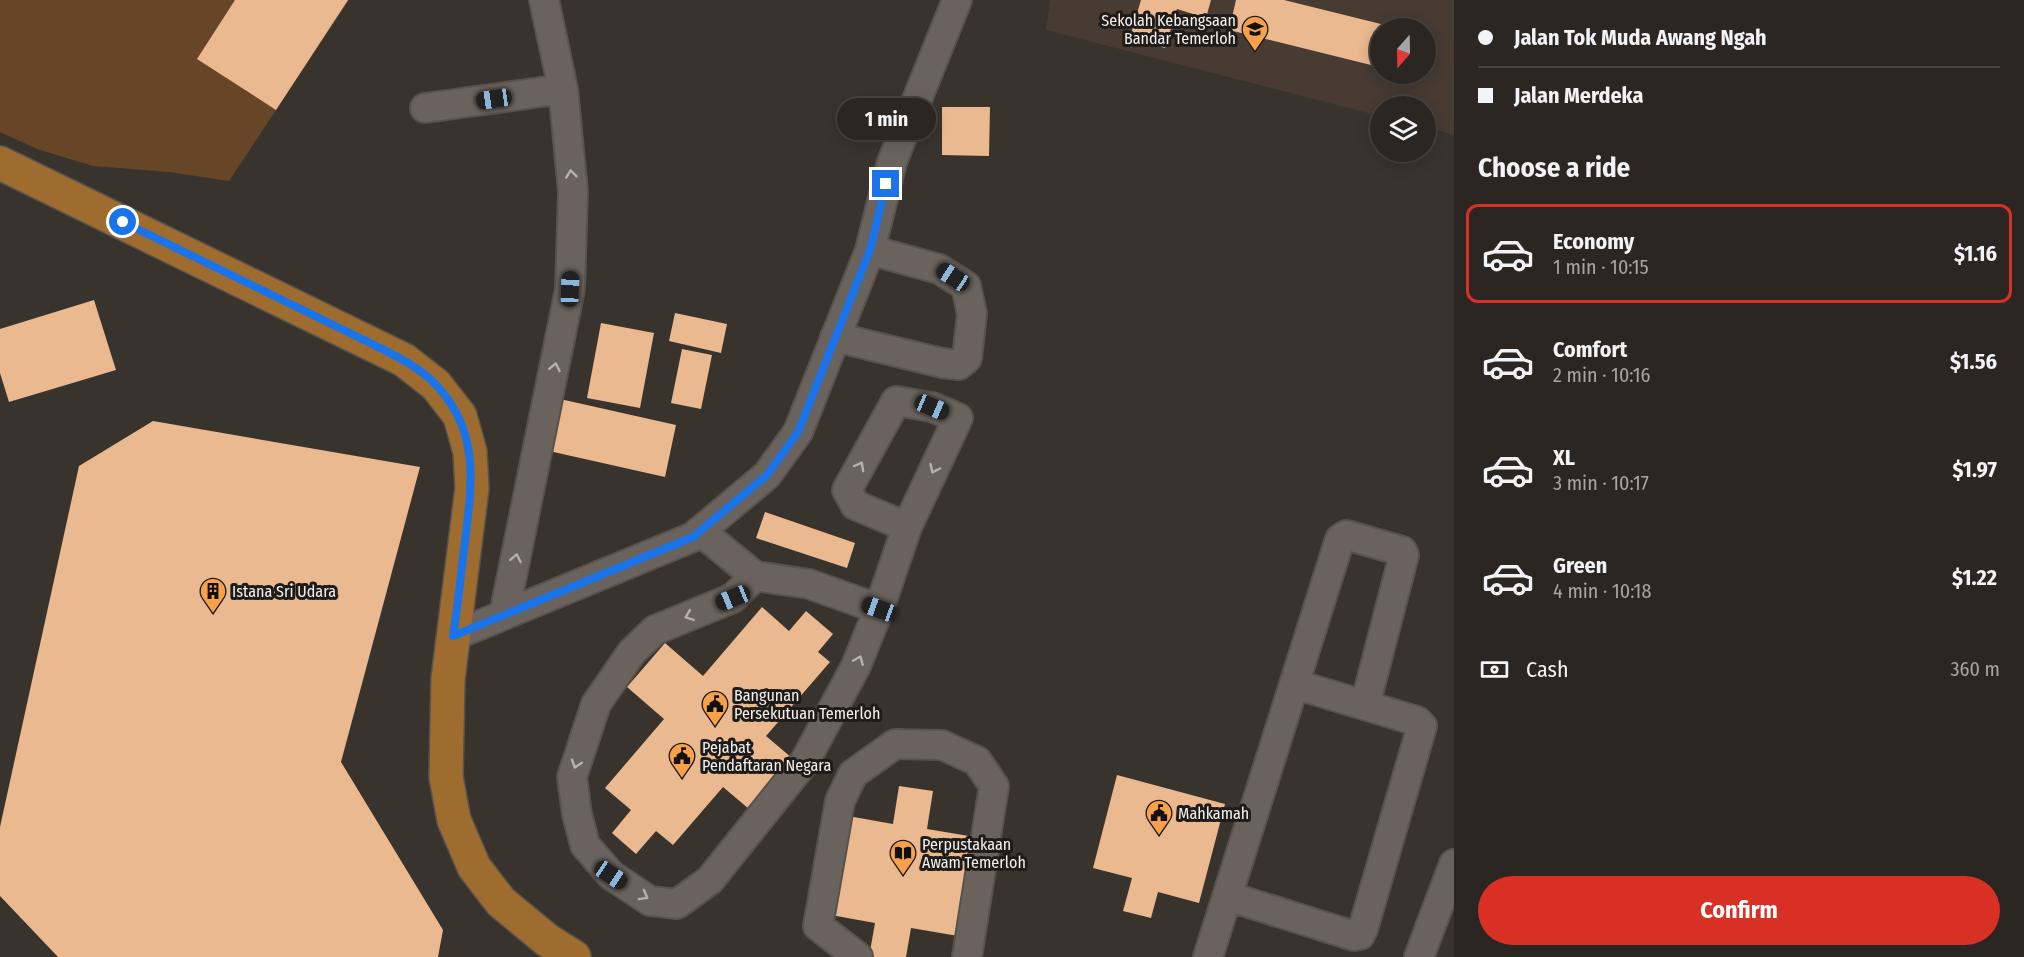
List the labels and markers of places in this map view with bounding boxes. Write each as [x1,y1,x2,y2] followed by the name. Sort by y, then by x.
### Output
[1101,11,1236,48] place label: Sekolah Kebangsaan Bandar Temerloh
[1240,14,1270,52] school or university icon: Sekolah Kebangsaan Bandar Temerloh
[198,576,228,614] building icon: Istana Sri Udara
[232,582,336,601] place label: Istana Sri Udara
[734,686,880,723] place label: Bangunan Persekutuan Temerloh
[700,689,730,727] public building icon: Bangunan Persekutuan Temerloh
[702,738,831,775] place label: Pejabat Pendaftaran Negara
[667,741,697,779] public building icon: Pejabat Pendaftaran Negara
[1144,798,1174,836] public building icon: Mahkamah
[1178,804,1249,823] place label: Mahkamah
[922,835,1026,872] place label: Perpustakaan Awam Temerloh
[888,838,918,876] library icon: Perpustakaan Awam Temerloh

